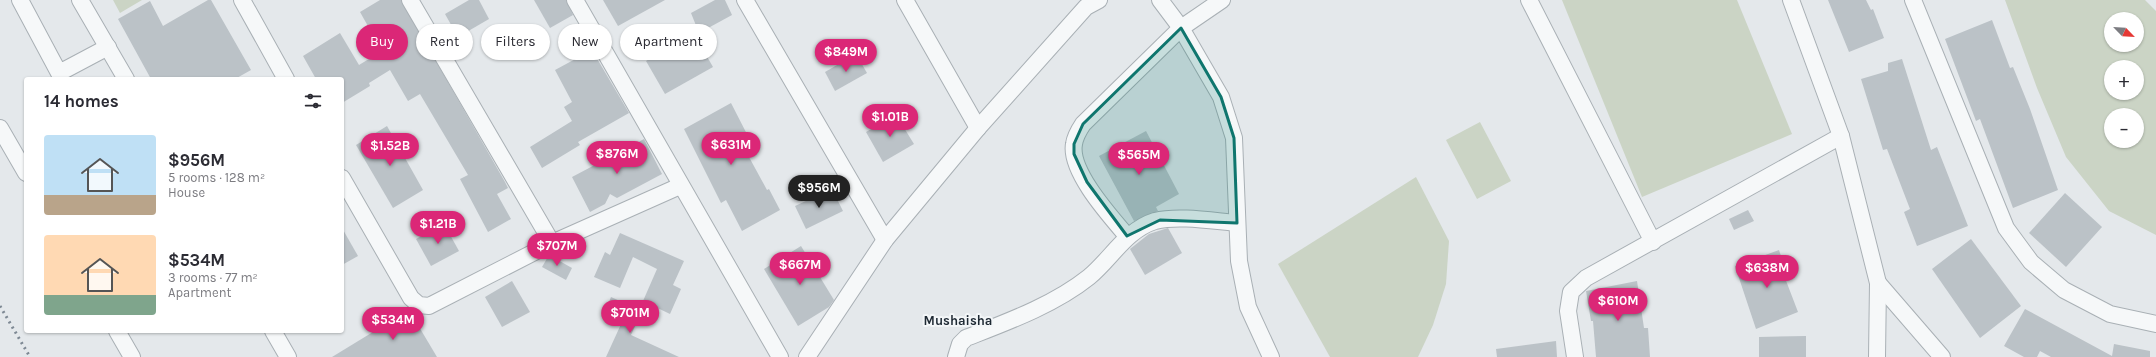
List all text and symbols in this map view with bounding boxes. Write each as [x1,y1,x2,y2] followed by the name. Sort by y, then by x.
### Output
[2104,12,2144,52] north arrow
[2104,12,2144,148] map controls
[356,24,408,60] chip: Buy
[416,24,473,60] chip: Rent
[481,24,550,60] chip: Filters
[558,24,612,60] chip: New
[620,24,717,60] chip: Apartment
[818,39,874,73] pin: $849M
[824,44,868,59] text: $849M
[2104,60,2144,100] button: +
[302,90,324,112] icon: filters
[44,91,119,111] text: 14 homes
[857,104,923,138] pin: $1.01B
[2104,108,2144,148] button: −
[871,109,909,124] text: $1.01B
[703,132,759,166] pin: $631M
[357,133,423,167] pin: $1.52B
[711,137,751,152] text: $631M
[370,138,410,153] text: $1.52B
[589,141,645,175] pin: $876M
[1111,142,1167,176] pin: $565M
[595,146,639,161] text: $876M
[1117,147,1161,162] text: $565M
[168,150,225,170] text: $956M
[76,151,124,199] icon: home
[168,170,265,185] text: 5 rooms · 128 m²
[791,175,847,209] pin: $956M
[797,180,841,195] text: $956M
[168,185,205,200] text: House
[405,211,471,245] pin: $1.21B
[419,216,457,231] text: $1.21B
[529,233,585,267] pin: $707M
[536,238,578,253] text: $707M
[168,250,225,270] text: $534M
[76,251,124,299] icon: home
[772,252,828,286] pin: $667M
[1739,255,1795,289] pin: $638M
[779,257,821,272] text: $667M
[1745,260,1789,275] text: $638M
[168,270,258,285] text: 3 rooms · 77 m²
[168,285,231,300] text: Apartment
[1590,288,1646,322] pin: $610M
[1597,293,1639,308] text: $610M
[602,300,658,334] pin: $701M
[610,305,650,320] text: $701M
[365,307,421,341] pin: $534M
[371,312,415,327] text: $534M
[924,313,992,328] district label: Mushaisha

